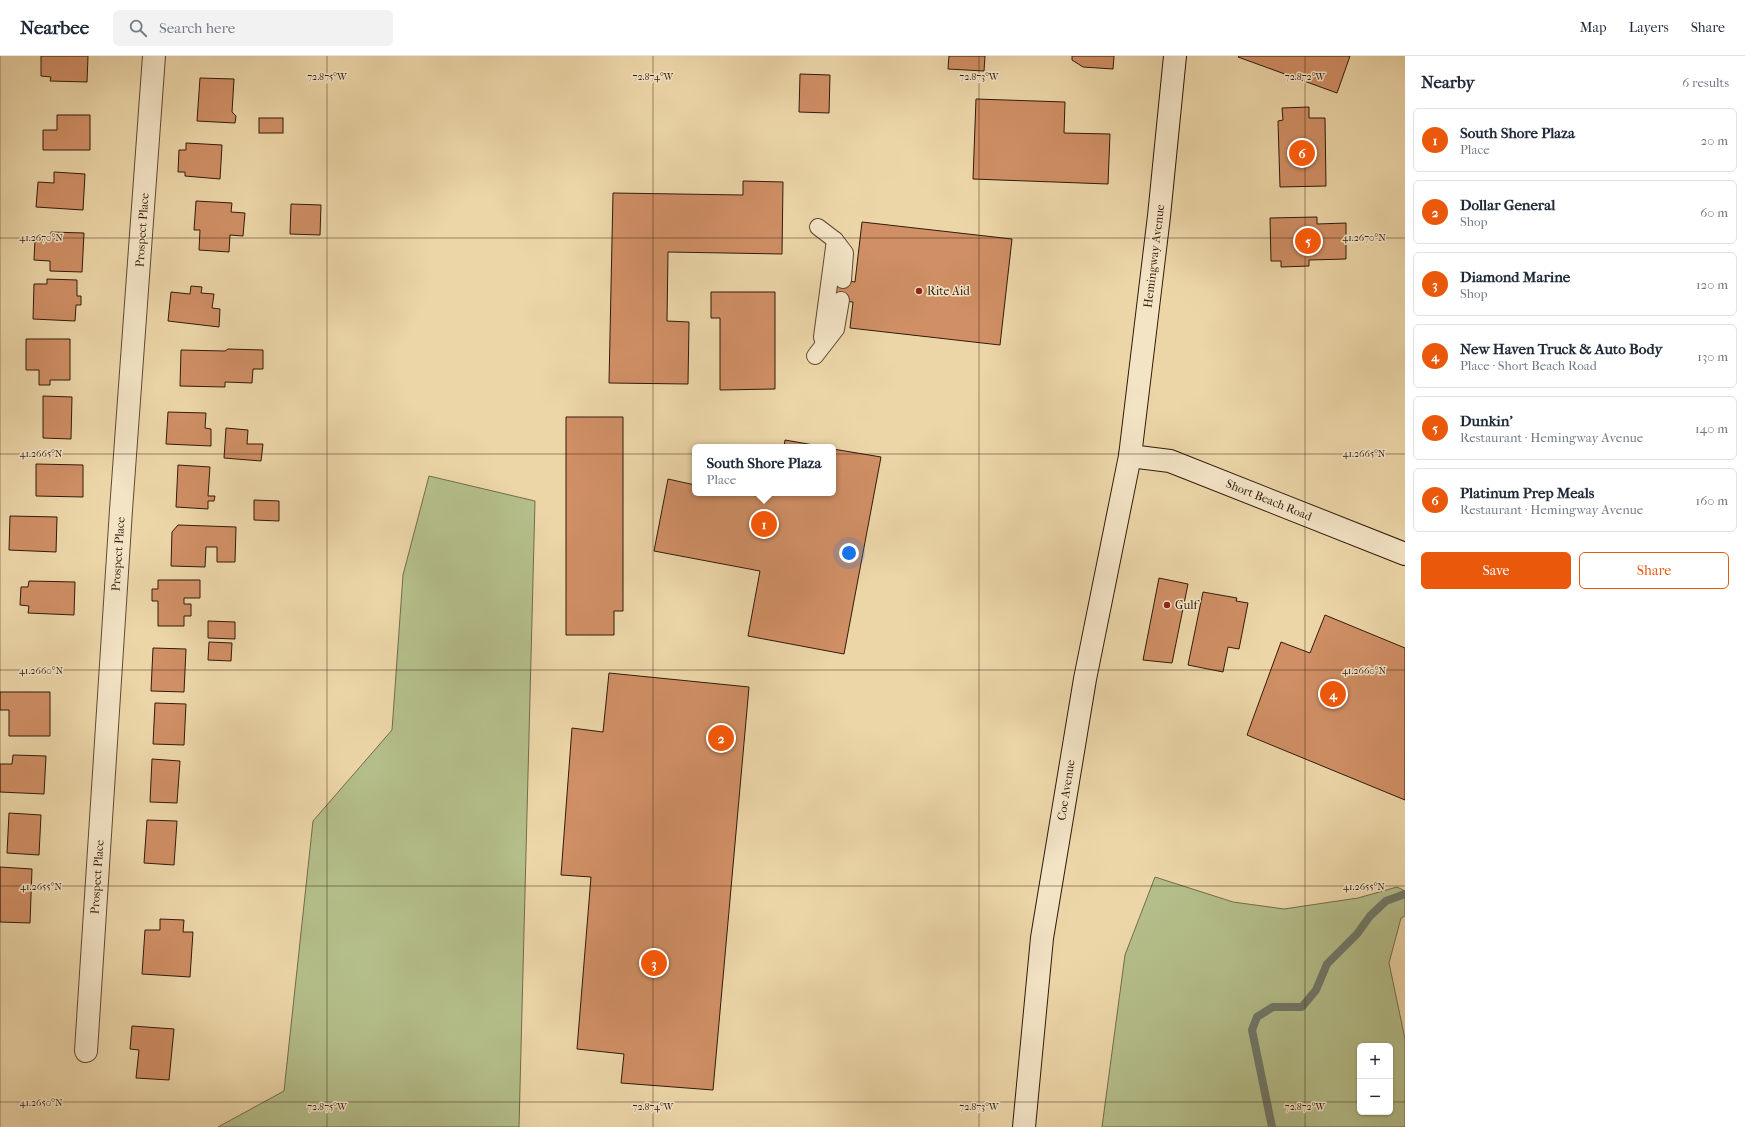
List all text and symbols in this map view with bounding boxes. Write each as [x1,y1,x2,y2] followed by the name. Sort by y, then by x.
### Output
[113,10,393,46] search box
[20,17,89,39] text: Nearbee
[127,17,149,39] icon: search
[159,19,235,37] text: Search here
[1580,19,1607,36] text: Map
[1629,19,1669,36] text: Layers
[1691,19,1725,36] text: Share
[307,71,348,83] text: 72.875°W
[633,71,675,83] text: 72.874°W
[959,71,1000,83] text: 72.873°W
[1285,71,1326,83] text: 72.872°W
[1421,72,1475,92] text: Nearby
[1682,75,1729,90] text: 6 results
[1460,124,1575,142] text: South Shore Plaza
[1433,133,1437,148] text: 1
[1701,133,1728,148] text: 20 m
[1289,138,1315,168] pin: 6
[1460,142,1490,157] text: Place
[132,192,152,268] street label: Prospect Place
[1460,196,1555,214] text: Dollar General
[1141,203,1167,309] street label: Hemingway Avenue
[1432,205,1438,220] text: 2
[1700,205,1728,220] text: 60 m
[1460,214,1488,229] text: Shop
[1295,226,1321,256] pin: 5
[19,232,63,244] text: 41.2670°N
[1342,232,1386,244] text: 41.2670°N
[1460,268,1570,286] text: Diamond Marine
[1432,277,1438,292] text: 3
[1696,277,1728,292] text: 120 m
[927,284,970,298] place label: Rite Aid
[914,286,924,296] marker: Rite Aid
[1460,286,1488,301] text: Shop
[1460,340,1662,358] text: New Haven Truck & Auto Body
[1431,349,1439,364] text: 4
[1697,349,1728,364] text: 130 m
[1460,358,1597,373] text: Place · Short Beach Road
[1460,412,1513,430] text: Dunkin'
[1432,421,1438,436] text: 5
[1695,421,1728,436] text: 140 m
[1460,430,1643,445] text: Restaurant · Hemingway Avenue
[692,444,836,496] popup
[20,448,63,460] text: 41.2665°N
[1343,448,1386,460] text: 41.2665°N
[707,454,821,472] text: South Shore Plaza
[707,472,736,487] text: Place
[1224,476,1314,524] street label: Short Beach Road
[1460,484,1594,502] text: Platinum Prep Meals
[1431,493,1439,508] text: 6
[1696,493,1728,508] text: 160 m
[1460,502,1643,517] text: Restaurant · Hemingway Avenue
[751,509,777,539] pin: 1
[108,516,128,592] street label: Prospect Place
[839,543,859,563] your location
[1421,552,1571,589] button: Save
[1579,552,1729,589] button: Share
[1175,598,1201,612] place label: Gulf
[1162,600,1172,610] marker: Gulf
[19,665,63,677] text: 41.2660°N
[1342,665,1386,677] text: 41.2660°N
[1320,679,1346,709] pin: 4
[708,723,734,753] pin: 2
[1054,759,1078,821] street label: Coe Avenue
[87,839,107,915] street label: Prospect Place
[20,881,62,893] text: 41.2655°N
[1343,881,1385,893] text: 41.2655°N
[641,948,667,978] pin: 3
[1357,1043,1393,1115] map controls
[1357,1043,1393,1079] button: +
[1357,1079,1393,1115] button: −
[20,1097,63,1109] text: 41.2650°N
[307,1101,348,1113] text: 72.875°W
[633,1101,675,1113] text: 72.874°W
[959,1101,1000,1113] text: 72.873°W
[1285,1101,1326,1113] text: 72.872°W

